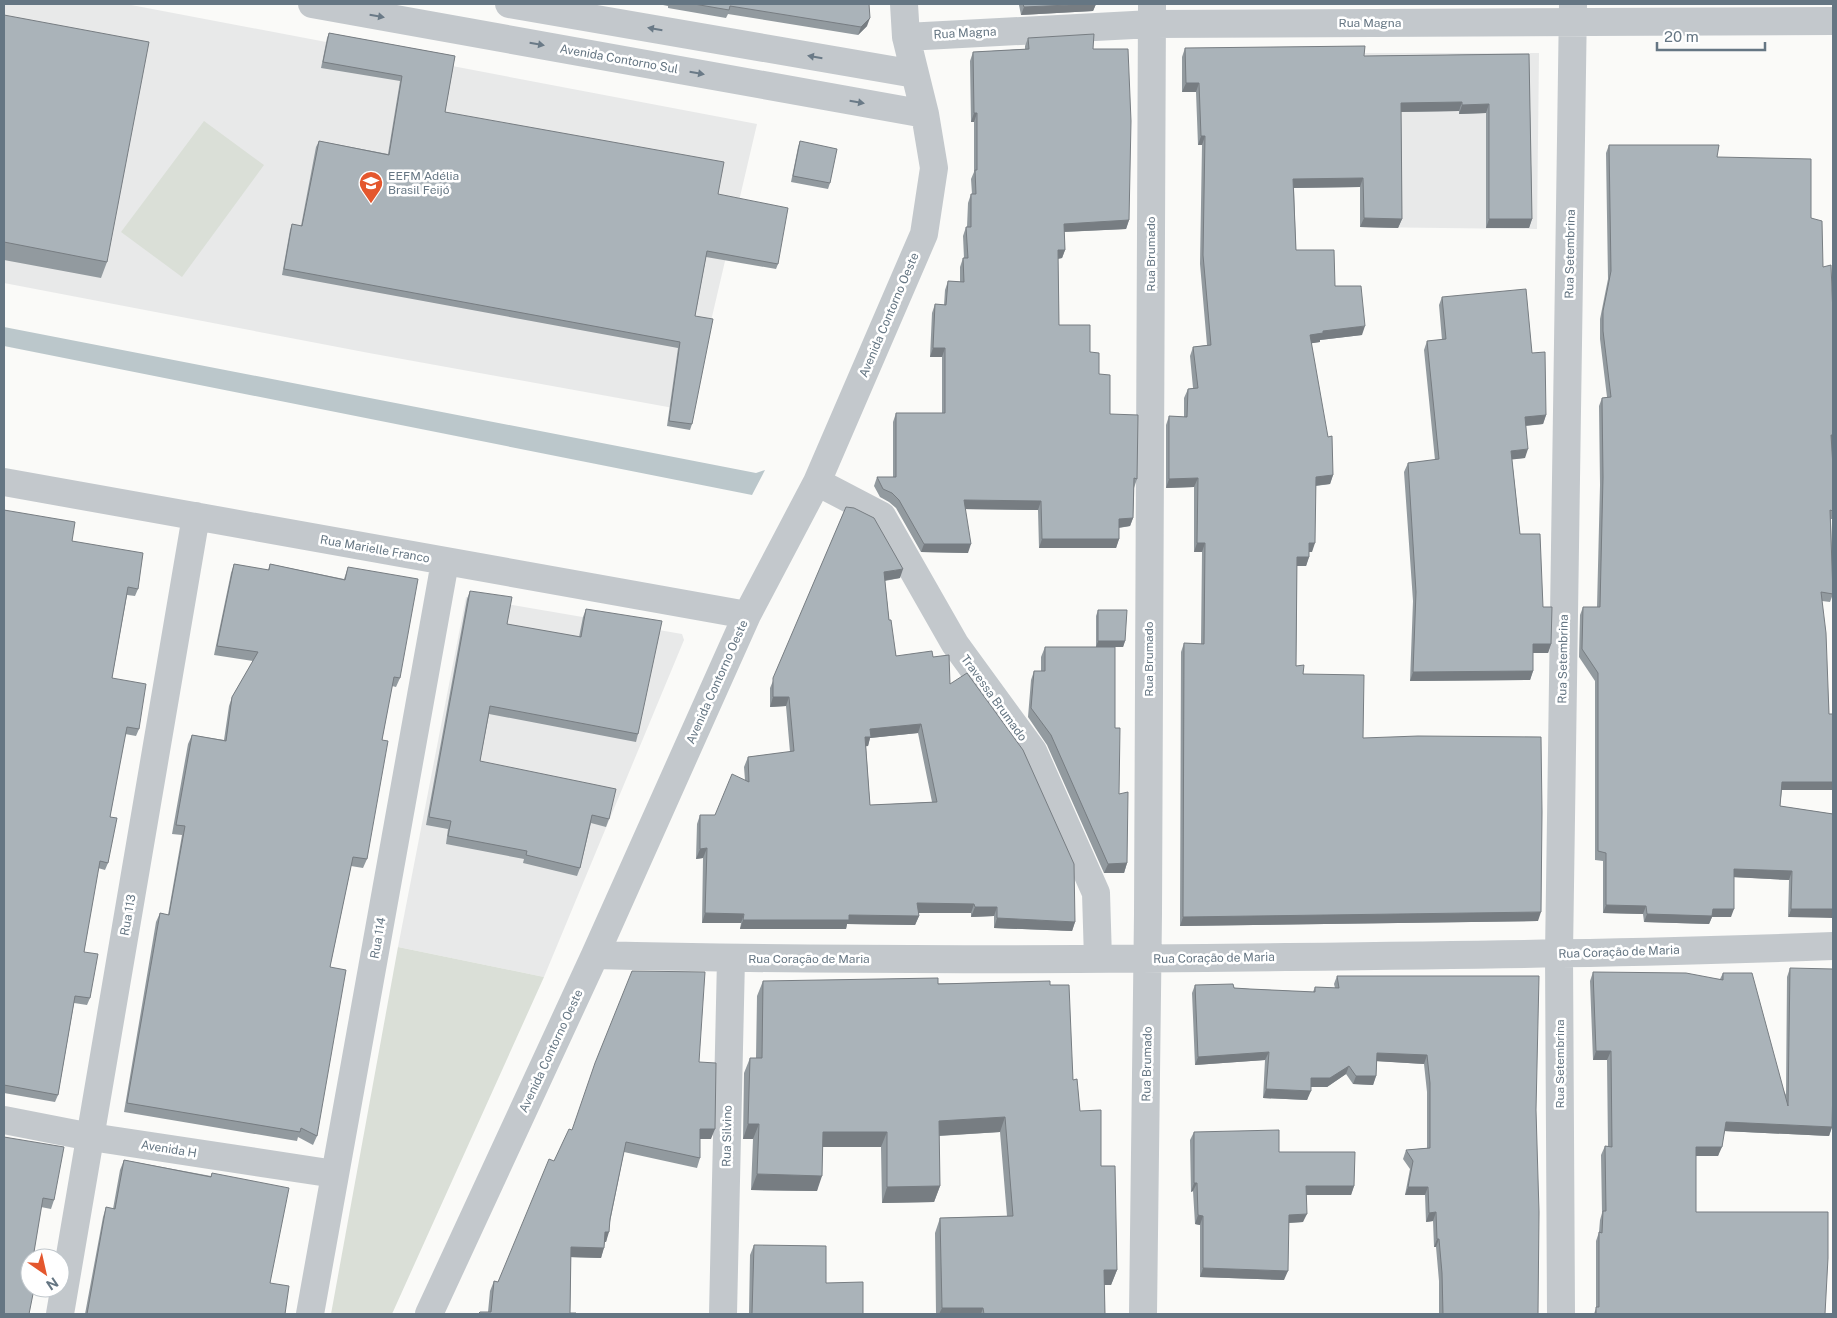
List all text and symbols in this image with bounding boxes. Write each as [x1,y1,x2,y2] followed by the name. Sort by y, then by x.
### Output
[370,12,386,20] one-way arrow
[1339,16,1401,30] street label: Rua Magna
[1657,20,1764,52] scale bar
[933,24,997,42] street label: Rua Magna
[647,25,663,33] one-way arrow
[1664,28,1699,45] text: 20 m
[530,41,546,49] one-way arrow
[559,42,680,76] street label: Avenida Contorno Sul
[807,52,823,60] one-way arrow
[690,70,706,78] one-way arrow
[850,99,866,107] one-way arrow
[388,169,459,197] place label: EEFM Adélia Brasil Feijó
[358,170,384,204] school or university icon: EEFM Adélia Brasil Feijó
[1562,209,1578,299] street label: Rua Setembrina
[1144,216,1158,292] street label: Rua Brumado
[856,250,922,379] street label: Avenida Contorno Oeste
[319,532,431,566] street label: Rua Marielle Franco
[1555,614,1571,704] street label: Rua Setembrina
[683,618,751,746] street label: Avenida Contorno Oeste
[1142,621,1156,697] street label: Rua Brumado
[958,652,1030,744] street label: Travessa Brumado
[117,893,139,937] street label: Rua 113
[367,916,389,960] street label: Rua 114
[1558,943,1680,961] street label: Rua Coração de Maria
[1153,950,1275,966] street label: Rua Coração de Maria
[748,952,870,966] street label: Rua Coração de Maria
[516,987,586,1115] street label: Avenida Contorno Oeste
[1553,1019,1567,1109] street label: Rua Setembrina
[1139,1026,1155,1102] street label: Rua Brumado
[719,1105,735,1167] street label: Rua Silvino
[140,1138,198,1160] street label: Avenida H
[20,1248,70,1298] north arrow
[43,1274,61,1293] text: N

